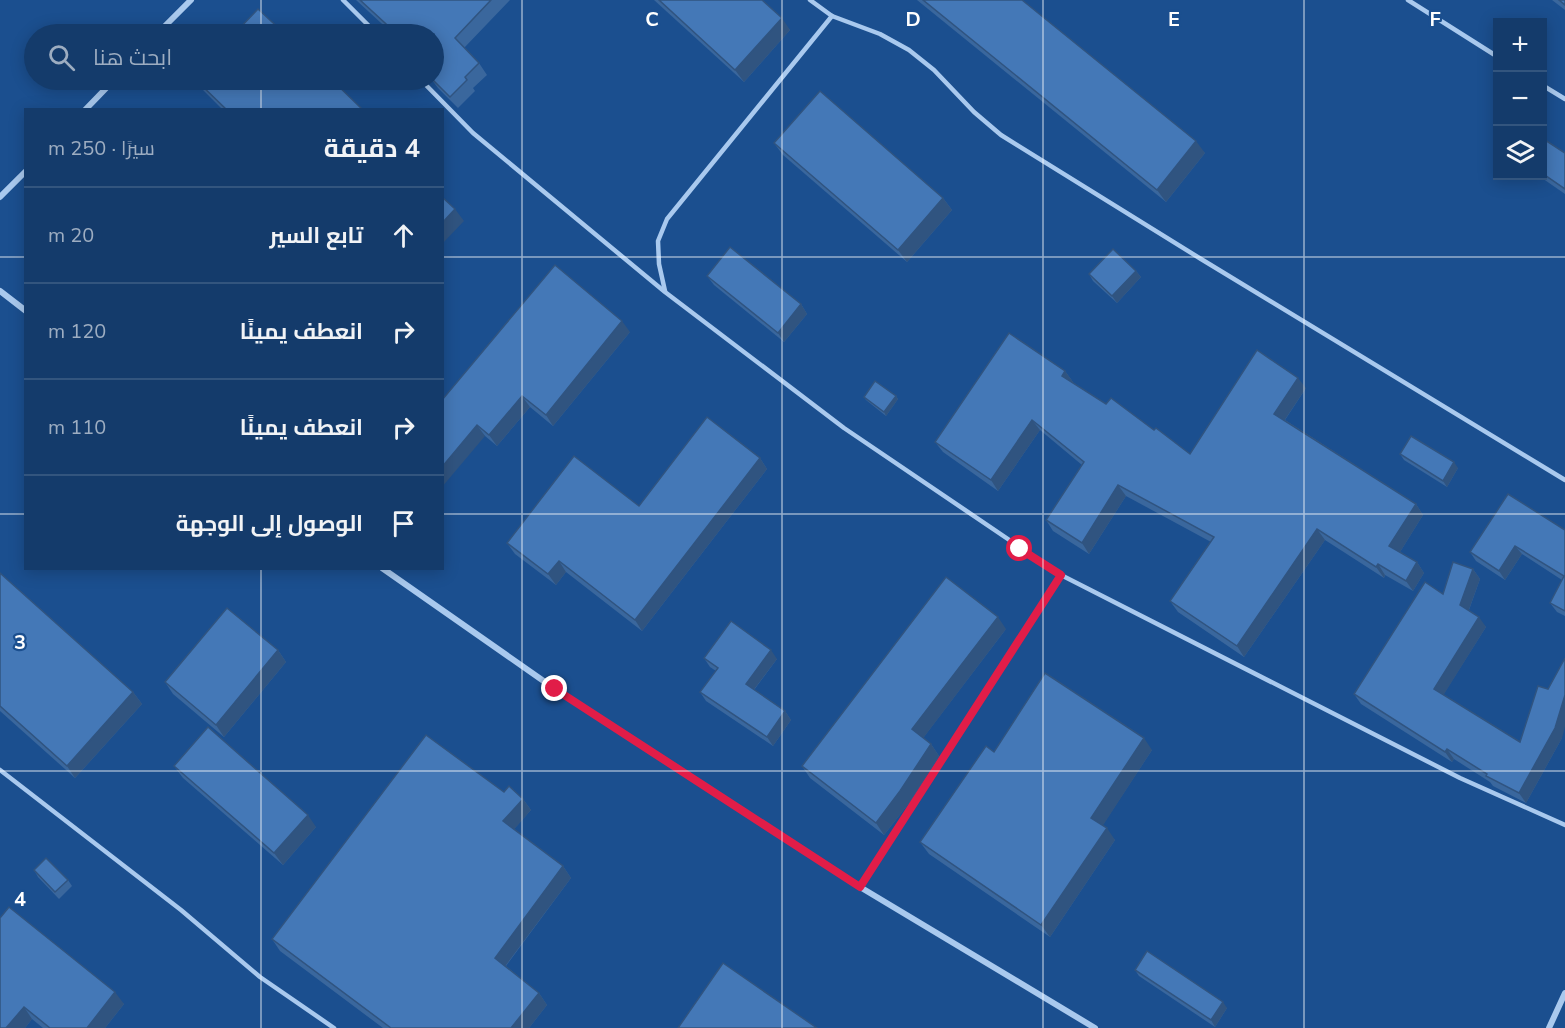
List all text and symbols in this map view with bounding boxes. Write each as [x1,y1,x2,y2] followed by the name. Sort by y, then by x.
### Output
[645,6,659,33] text: C
[905,6,921,33] text: D
[1168,6,1180,33] text: E
[1429,6,1441,33] text: F
[1493,18,1547,180] map controls
[1493,18,1547,72] button: +
[24,24,444,90] search box
[45,41,78,74] icon: search
[93,43,172,73] text: ابحث هنا
[1493,72,1547,126] button: −
[1493,126,1547,180] button: layers
[324,131,420,166] text: 4 دقيقة
[48,135,155,162] text: سيرًا · 250 m
[387,219,420,252] icon: ahead
[270,221,363,251] text: تابع السير
[48,222,94,249] text: 20 m
[387,315,420,348] icon: right
[240,317,363,347] text: انعطف يمينًا
[48,318,106,345] text: 120 m
[387,411,420,444] icon: right
[240,413,363,443] text: انعطف يمينًا
[48,414,106,441] text: 110 m
[387,507,420,540] icon: arrive
[176,509,363,539] text: الوصول إلى الوجهة
[1006,535,1032,561] route start
[14,629,26,656] text: 3
[541,675,567,701] route end
[14,886,26,913] text: 4

